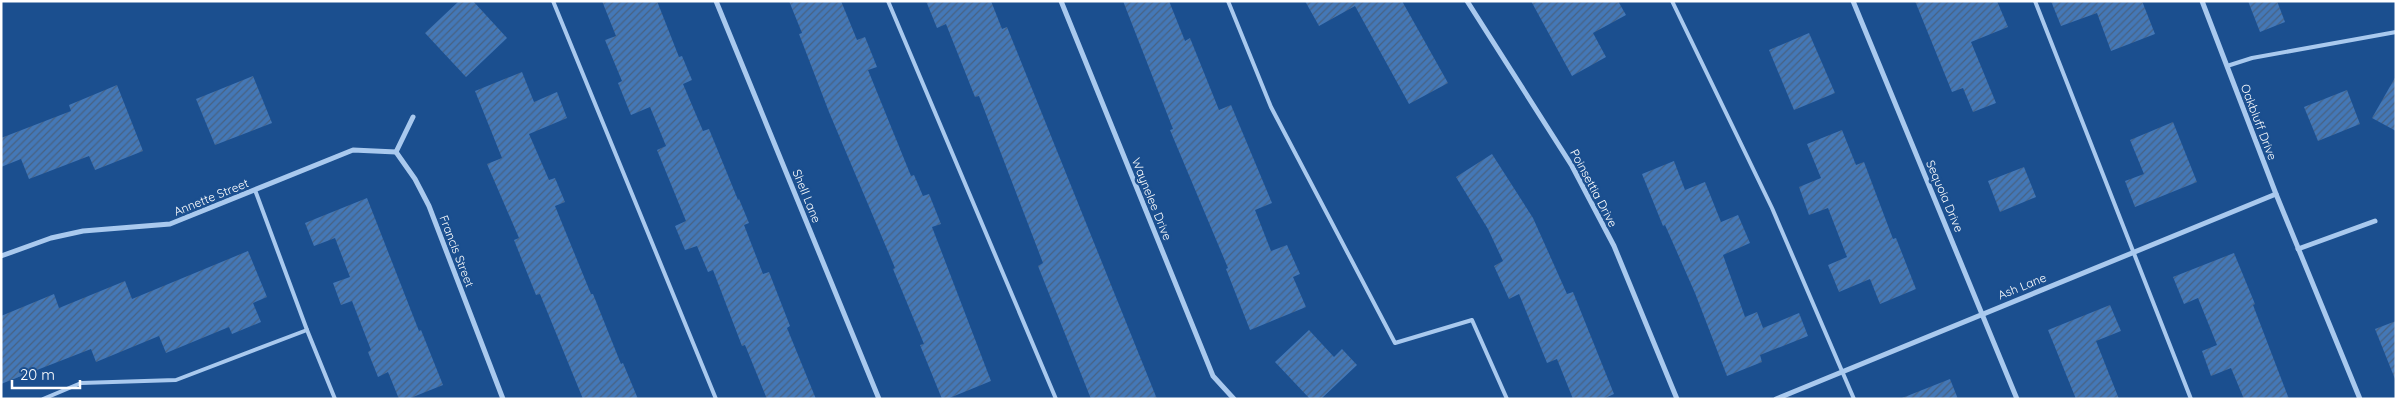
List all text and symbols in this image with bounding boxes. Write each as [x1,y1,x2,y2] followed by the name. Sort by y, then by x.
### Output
[2238,82,2280,162] street label: Oakbluff Drive
[1567,146,1621,230] street label: Poinsettia Drive
[1129,156,1175,243] street label: Waynelee Drive
[1923,158,1967,235] street label: Sequoia Drive
[789,167,825,225] street label: Shell Lane
[171,175,251,219] street label: Annette Street
[436,213,478,289] street label: Francis Street
[1996,269,2049,302] street label: Ash Lane
[12,358,80,390] scale bar
[20,365,55,384] text: 20 m

